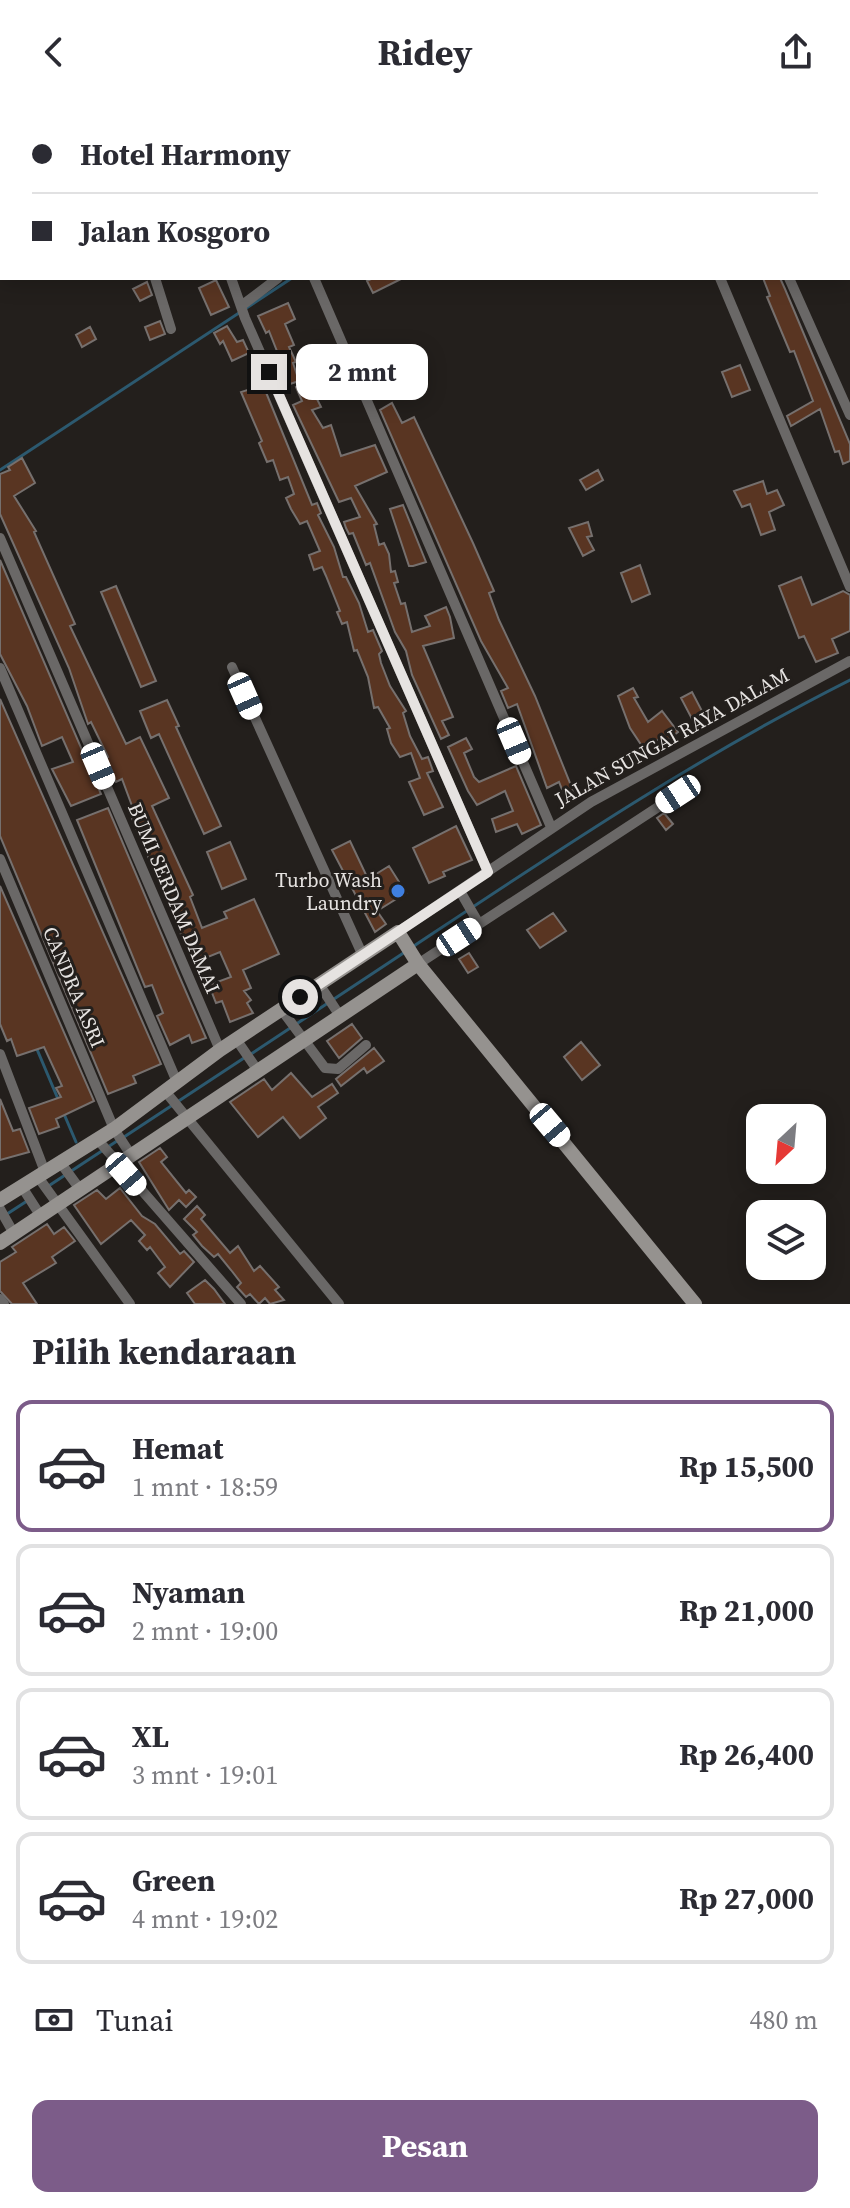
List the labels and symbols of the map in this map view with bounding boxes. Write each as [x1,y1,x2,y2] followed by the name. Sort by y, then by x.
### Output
[297,344,429,400] callout: 2 mnt
[251,354,287,390] route end
[549,661,794,814] street label: JALAN SUNGAI RAYA DALAM
[224,669,266,723] car
[494,714,534,768] car
[78,739,118,793] car
[651,771,705,817] car
[121,798,227,998] street label: BUMI SERDAM DAMAI
[275,866,383,917] place label: Turbo Wash Laundry
[389,882,407,900] marker: Turbo Wash Laundry
[432,914,486,960] car
[36,922,112,1052] street label: CANDRA ASRI
[282,979,318,1015] route start
[525,1099,575,1151] car
[746,1104,826,1184] north arrow
[101,1148,151,1200] car

